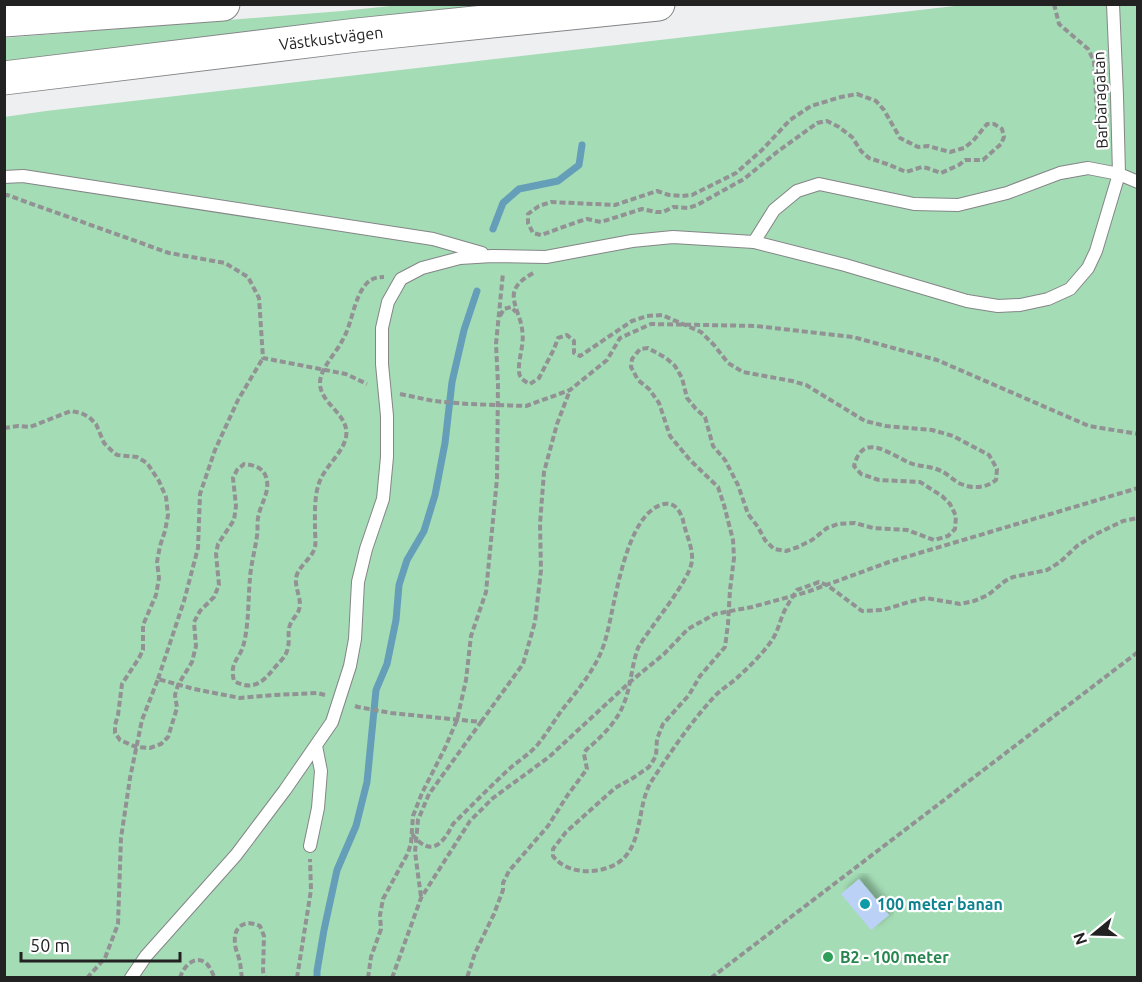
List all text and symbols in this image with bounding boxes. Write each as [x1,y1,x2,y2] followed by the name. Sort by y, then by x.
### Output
[278,23,384,53] street label: Västkustvägen
[1089,51,1111,149] street label: Barbaragatan
[877,895,1003,913] place label: 100 meter banan
[858,897,872,911] marker: 100 meter banan
[1064,904,1124,964] north arrow
[21,925,180,963] scale bar
[1069,930,1090,947] text: N
[30,935,70,955] text: 50 m
[840,948,949,966] place label: B2 - 100 meter
[821,950,835,964] marker: B2 - 100 meter

